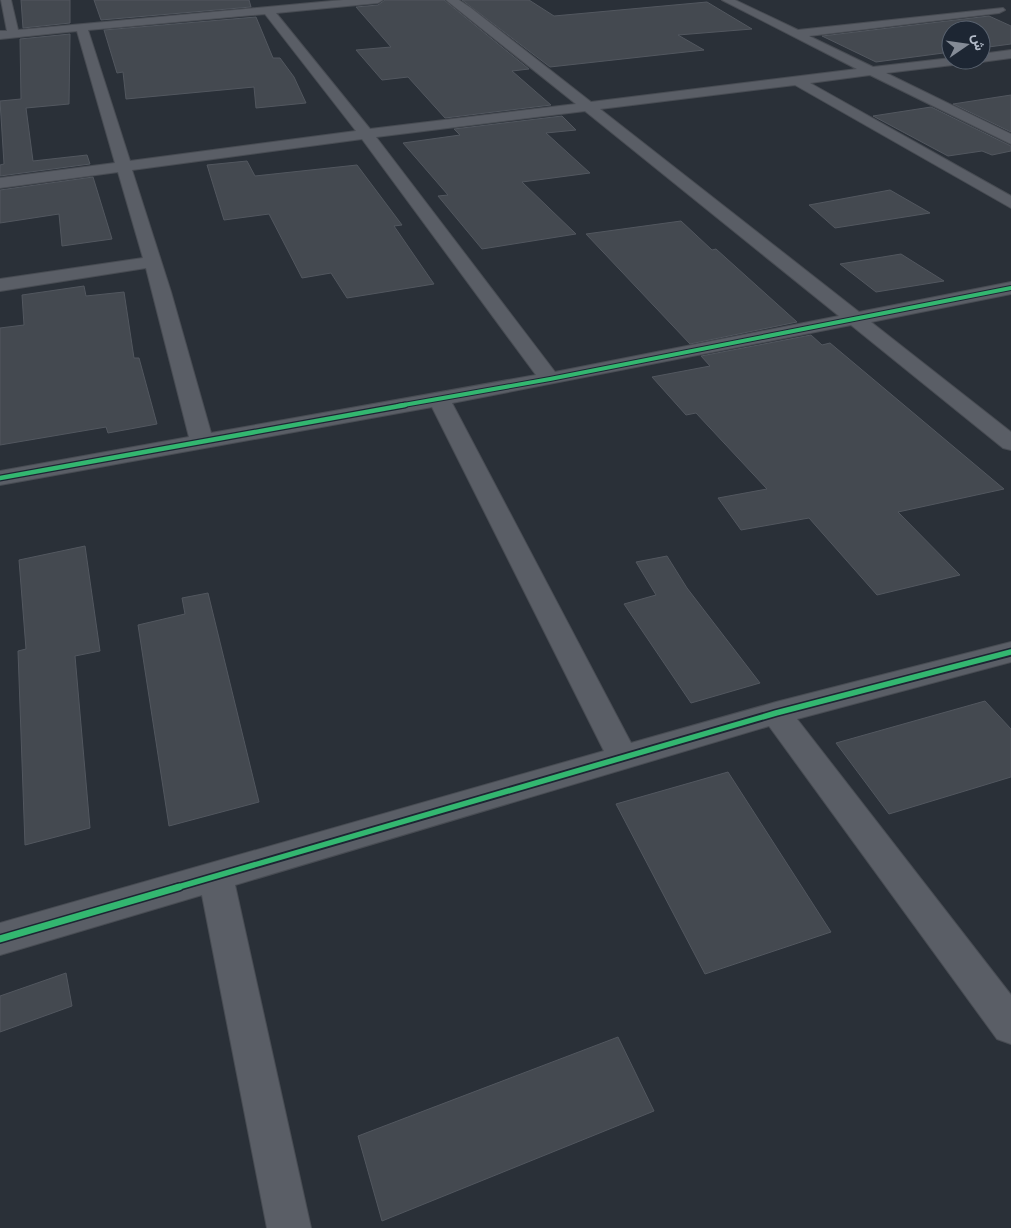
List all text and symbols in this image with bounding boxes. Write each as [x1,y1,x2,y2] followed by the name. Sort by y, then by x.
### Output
[941,20,991,70] north arrow
[968,32,988,52] text: ش

